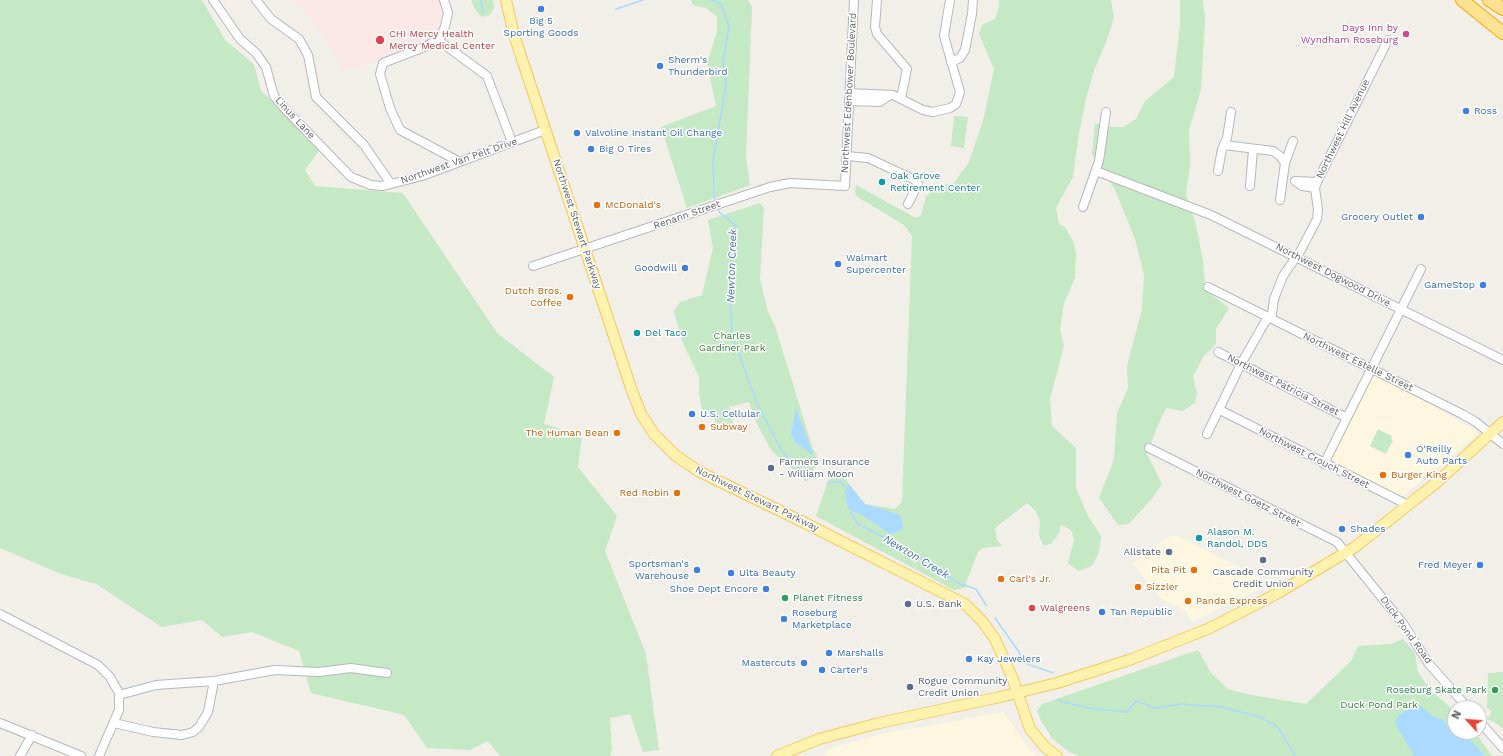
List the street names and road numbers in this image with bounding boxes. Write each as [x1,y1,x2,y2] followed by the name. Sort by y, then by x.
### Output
[839,13,859,173] street label: Northwest Edenbower Boulevard
[1314,77,1372,181] street label: Northwest Hill Avenue
[272,94,318,142] street label: Linus Lane
[399,135,519,187] street label: Northwest Van Pelt Drive
[550,157,604,291] street label: Northwest Stewart Parkway
[652,198,722,232] street label: Renann Street
[1274,241,1392,309] street label: Northwest Dogwood Drive
[1301,330,1415,394] street label: Northwest Estelle Street
[1225,351,1341,419] street label: Northwest Patricia Street
[1257,425,1371,491] street label: Northwest Crouch Street
[693,464,821,534] street label: Northwest Stewart Parkway
[1194,466,1302,530] street label: Northwest Goetz Street
[1378,594,1434,666] street label: Duck Pond Road

